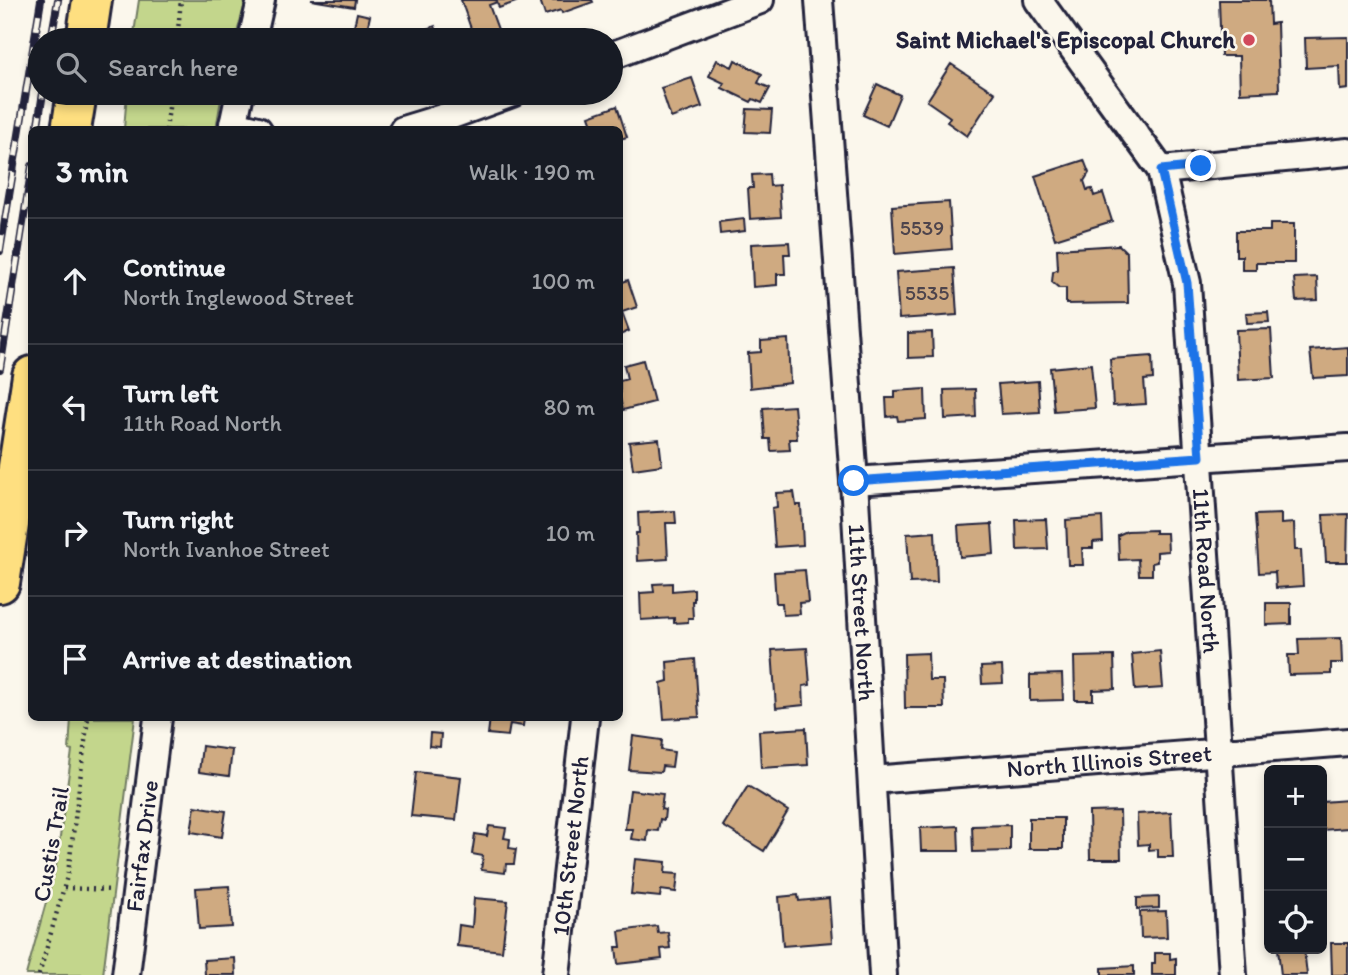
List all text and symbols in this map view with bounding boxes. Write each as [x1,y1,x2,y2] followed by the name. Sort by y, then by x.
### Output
[896,25,1235,55] place label: Saint Michael's Episcopal Church
[28,28,623,105] search box
[1241,32,1257,48] marker: Saint Michael's Episcopal Church
[52,48,90,86] icon: search
[108,51,238,83] text: Search here
[1185,150,1216,181] route end
[56,153,128,190] text: 3 min
[469,158,595,186] text: Walk · 190 m
[900,215,944,240] house number: 5539
[123,251,226,283] text: Continue
[56,262,94,300] icon: ahead
[531,267,595,295] text: 100 m
[905,280,949,305] house number: 5535
[123,283,354,311] text: North Inglewood Street
[123,377,219,409] text: Turn left
[56,388,94,426] icon: left
[544,393,595,421] text: 80 m
[123,409,282,437] text: 11th Road North
[838,465,869,496] route start
[1187,487,1227,654] street label: 11th Road North
[123,503,234,535] text: Turn right
[56,514,94,552] icon: right
[546,519,595,547] text: 10 m
[843,523,882,702] street label: 11th Street North
[123,535,330,563] text: North Ivanhoe Street
[56,640,94,678] icon: arrive
[123,643,352,675] text: Arrive at destination
[1005,738,1213,783] street label: North Illinois Street
[546,754,595,937] street label: 10th Street North
[1264,765,1327,954] map controls
[1264,765,1327,828] button: +
[119,778,164,914] street label: Fairfax Drive
[26,784,75,904] street label: Custis Trail
[1264,828,1327,891] button: −
[1264,891,1327,954] button: locate

